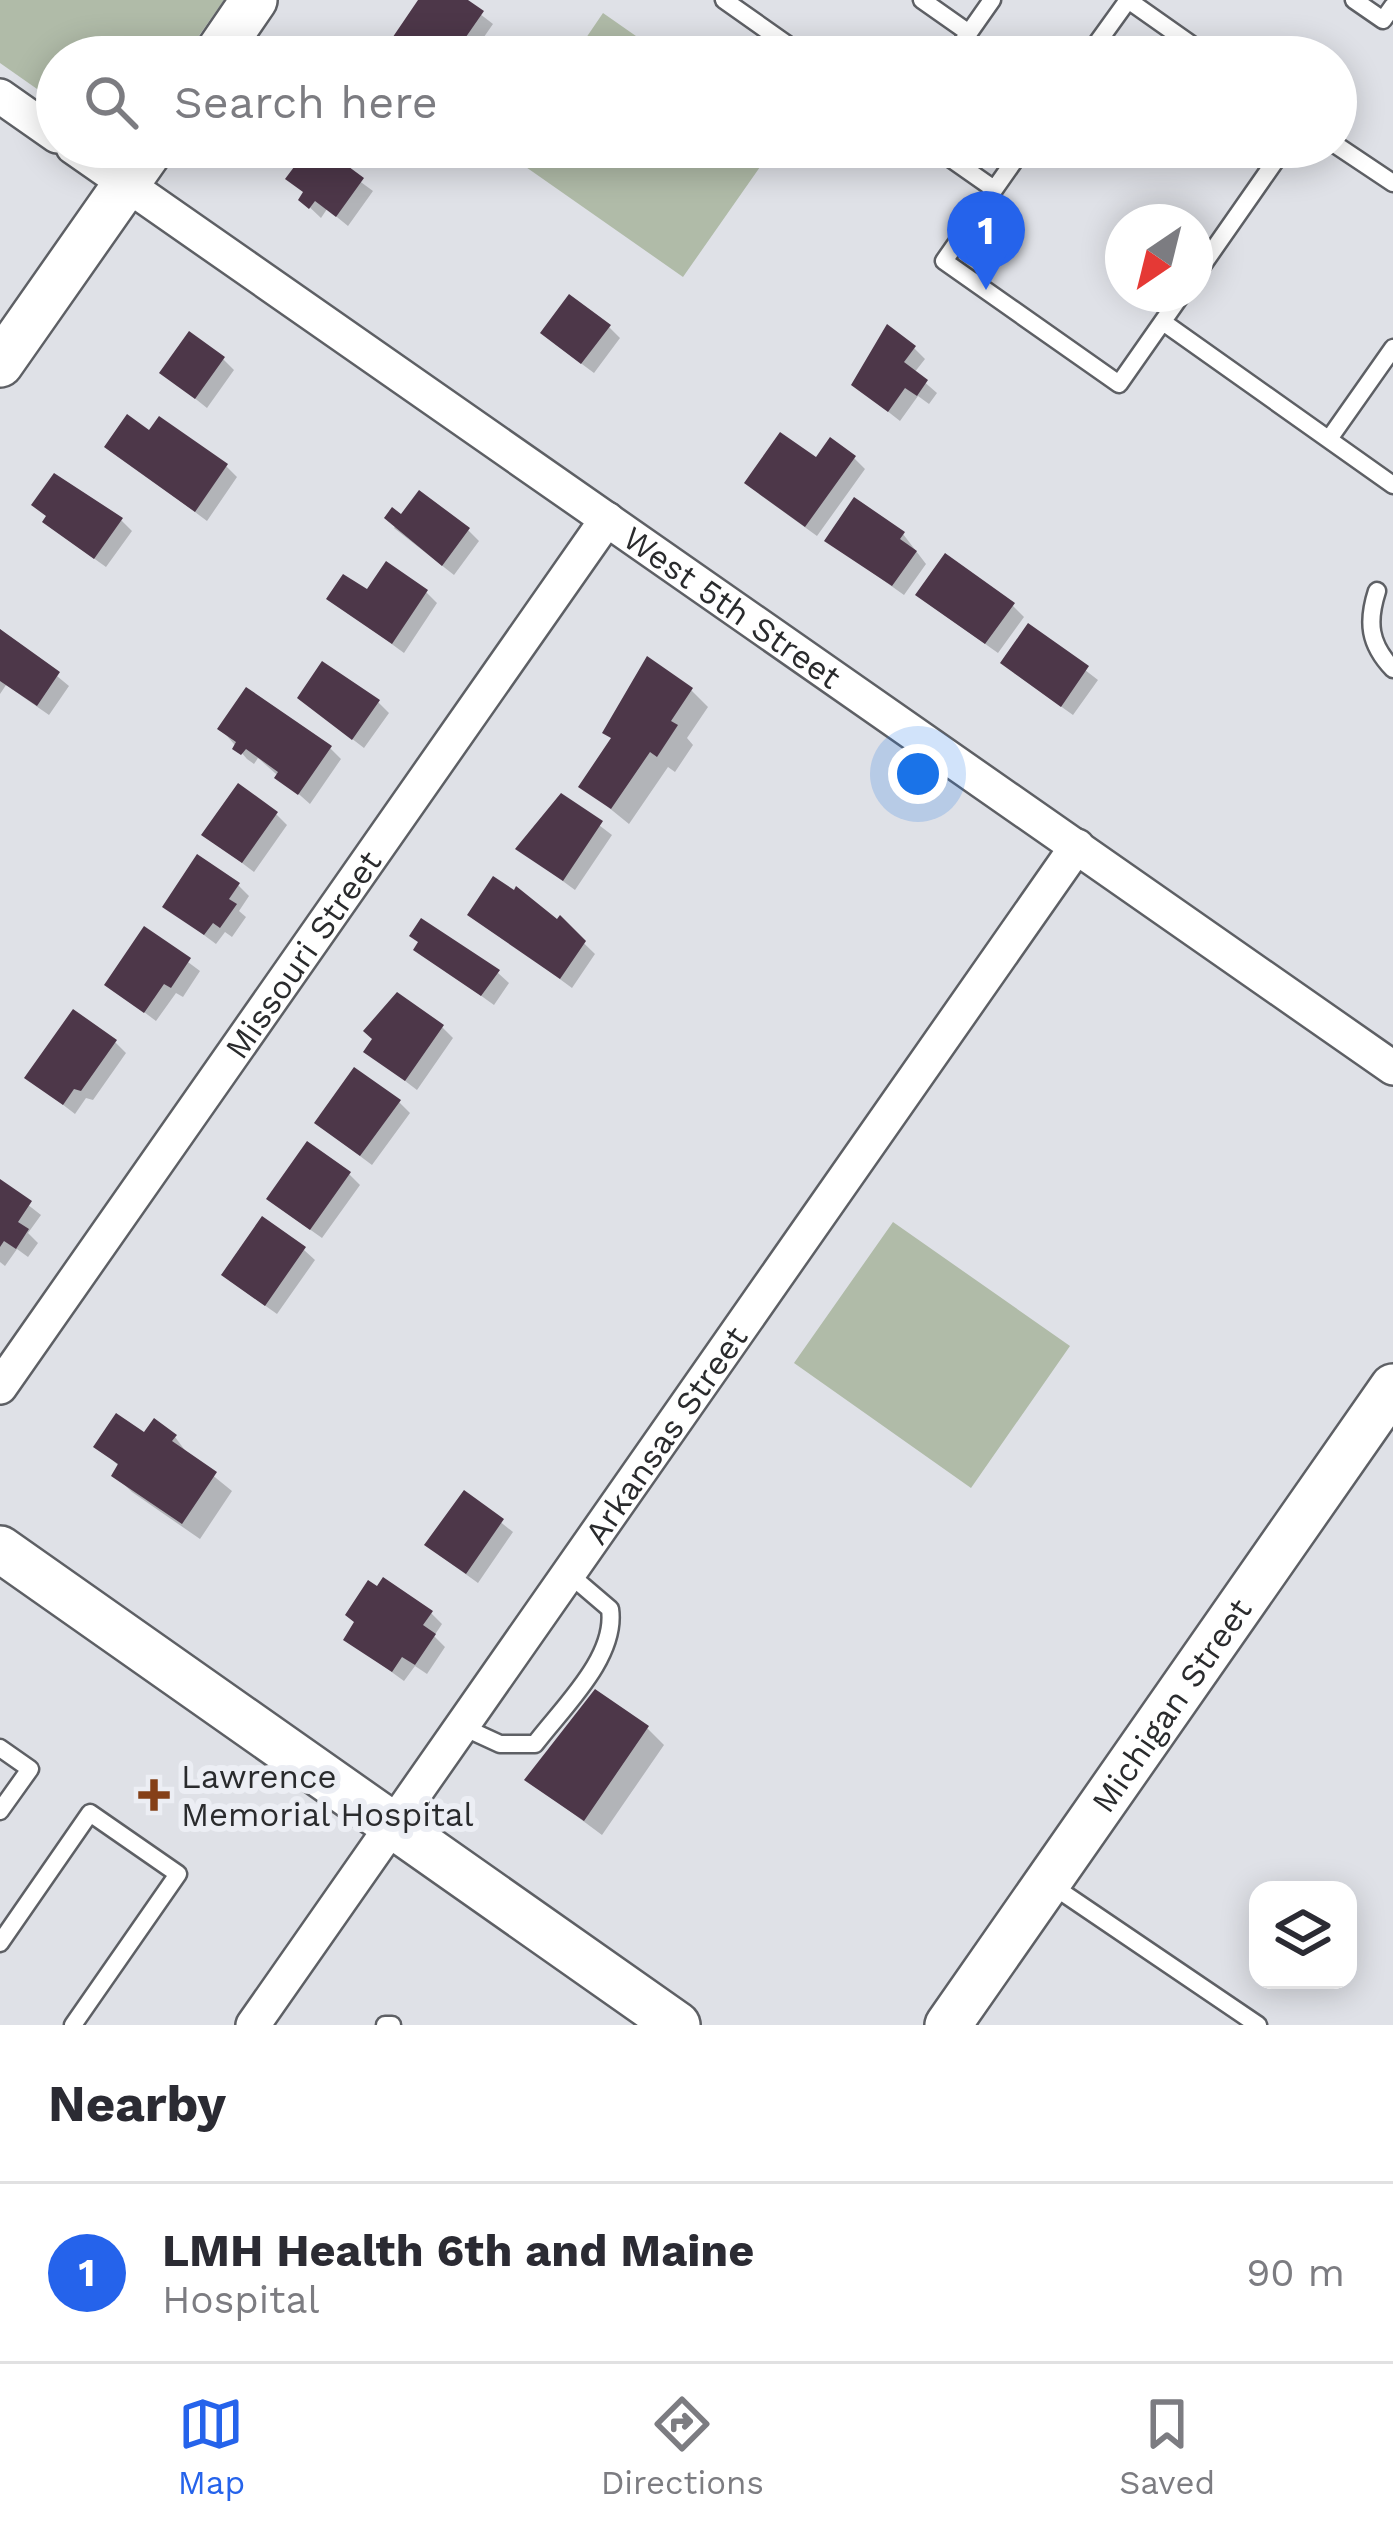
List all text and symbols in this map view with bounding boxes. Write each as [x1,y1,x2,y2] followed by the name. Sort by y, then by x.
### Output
[36,36,1357,168] search box
[78,69,144,135] icon: search
[174,76,438,129] text: Search here
[947,191,1025,290] pin: 1
[1105,204,1213,312] north arrow
[616,518,848,697] street label: West 5th Street
[888,744,948,804] your location
[217,843,389,1066] street label: Missouri Street
[576,1319,756,1552] street label: Arkansas Street
[1083,1591,1260,1820] street label: Michigan Street
[181,1757,474,1834] place label: Lawrence Memorial Hospital
[138,1779,170,1811] marker: Lawrence Memorial Hospital
[1249,1881,1357,1989] map controls
[1249,1881,1357,1989] button: layers
[48,2074,226,2133] text: Nearby
[162,2224,754,2277] text: LMH Health 6th and Maine
[79,2250,95,2295] text: 1
[1246,2250,1345,2295] text: 90 m
[162,2277,319,2322] text: Hospital
[178,2391,245,2502] tab: Map
[601,2391,764,2502] tab: Directions
[1119,2391,1215,2502] tab: Saved

